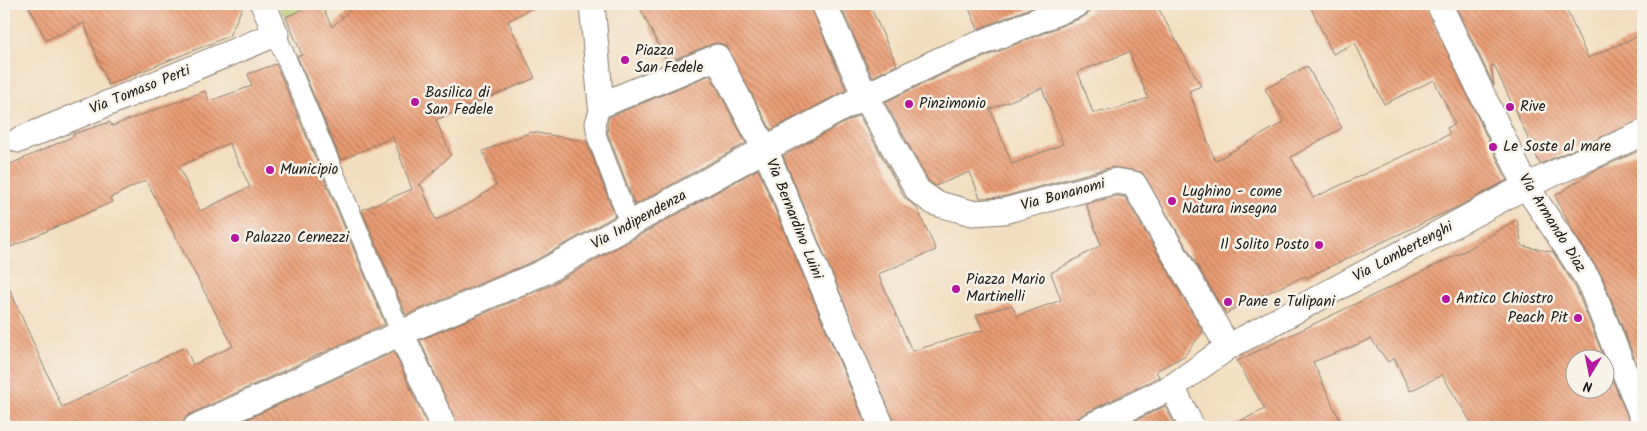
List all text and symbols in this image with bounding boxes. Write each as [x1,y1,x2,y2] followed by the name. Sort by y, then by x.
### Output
[635,39,704,80] place label: Piazza San Fedele
[619,54,631,66] marker: Piazza San Fedele
[86,58,195,121] street label: Via Tomaso Perti
[425,81,494,122] place label: Basilica di San Fedele
[919,92,986,116] place label: Pinzimonio
[1520,95,1546,119] place label: Rive
[409,96,421,108] marker: Basilica di San Fedele
[903,98,915,110] marker: Pinzimonio
[1504,101,1516,113] marker: Rive
[1503,135,1611,159] place label: Le Soste al mare
[1487,141,1499,153] marker: Le Soste al mare
[759,155,830,284] street label: Via Bernardino Luini
[280,158,339,182] place label: Municipio
[264,164,276,176] marker: Municipio
[1512,169,1592,278] street label: Via Armando Diaz
[1018,172,1109,218] street label: Via Bonanomi
[1182,180,1282,221] place label: Lughino - come Natura insegna
[587,184,691,256] street label: Via Indipendenza
[1166,195,1178,207] marker: Lughino - come Natura insegna
[1349,215,1459,289] street label: Via Lambertenghi
[245,226,351,250] place label: Palazzo Cernezzi
[229,232,241,244] marker: Palazzo Cernezzi
[1220,233,1309,257] place label: Il Solito Posto
[1313,239,1325,251] marker: Il Solito Posto
[966,268,1045,309] place label: Piazza Mario Martinelli
[950,283,962,295] marker: Piazza Mario Martinelli
[1456,287,1554,311] place label: Antico Chiostro
[1238,290,1336,314] place label: Pane e Tulipani
[1440,293,1452,305] marker: Antico Chiostro
[1222,296,1234,308] marker: Pane e Tulipani
[1508,306,1568,330] place label: Peach Pit
[1572,312,1584,324] marker: Peach Pit
[1564,348,1614,398] north arrow
[1581,374,1594,397] text: N

